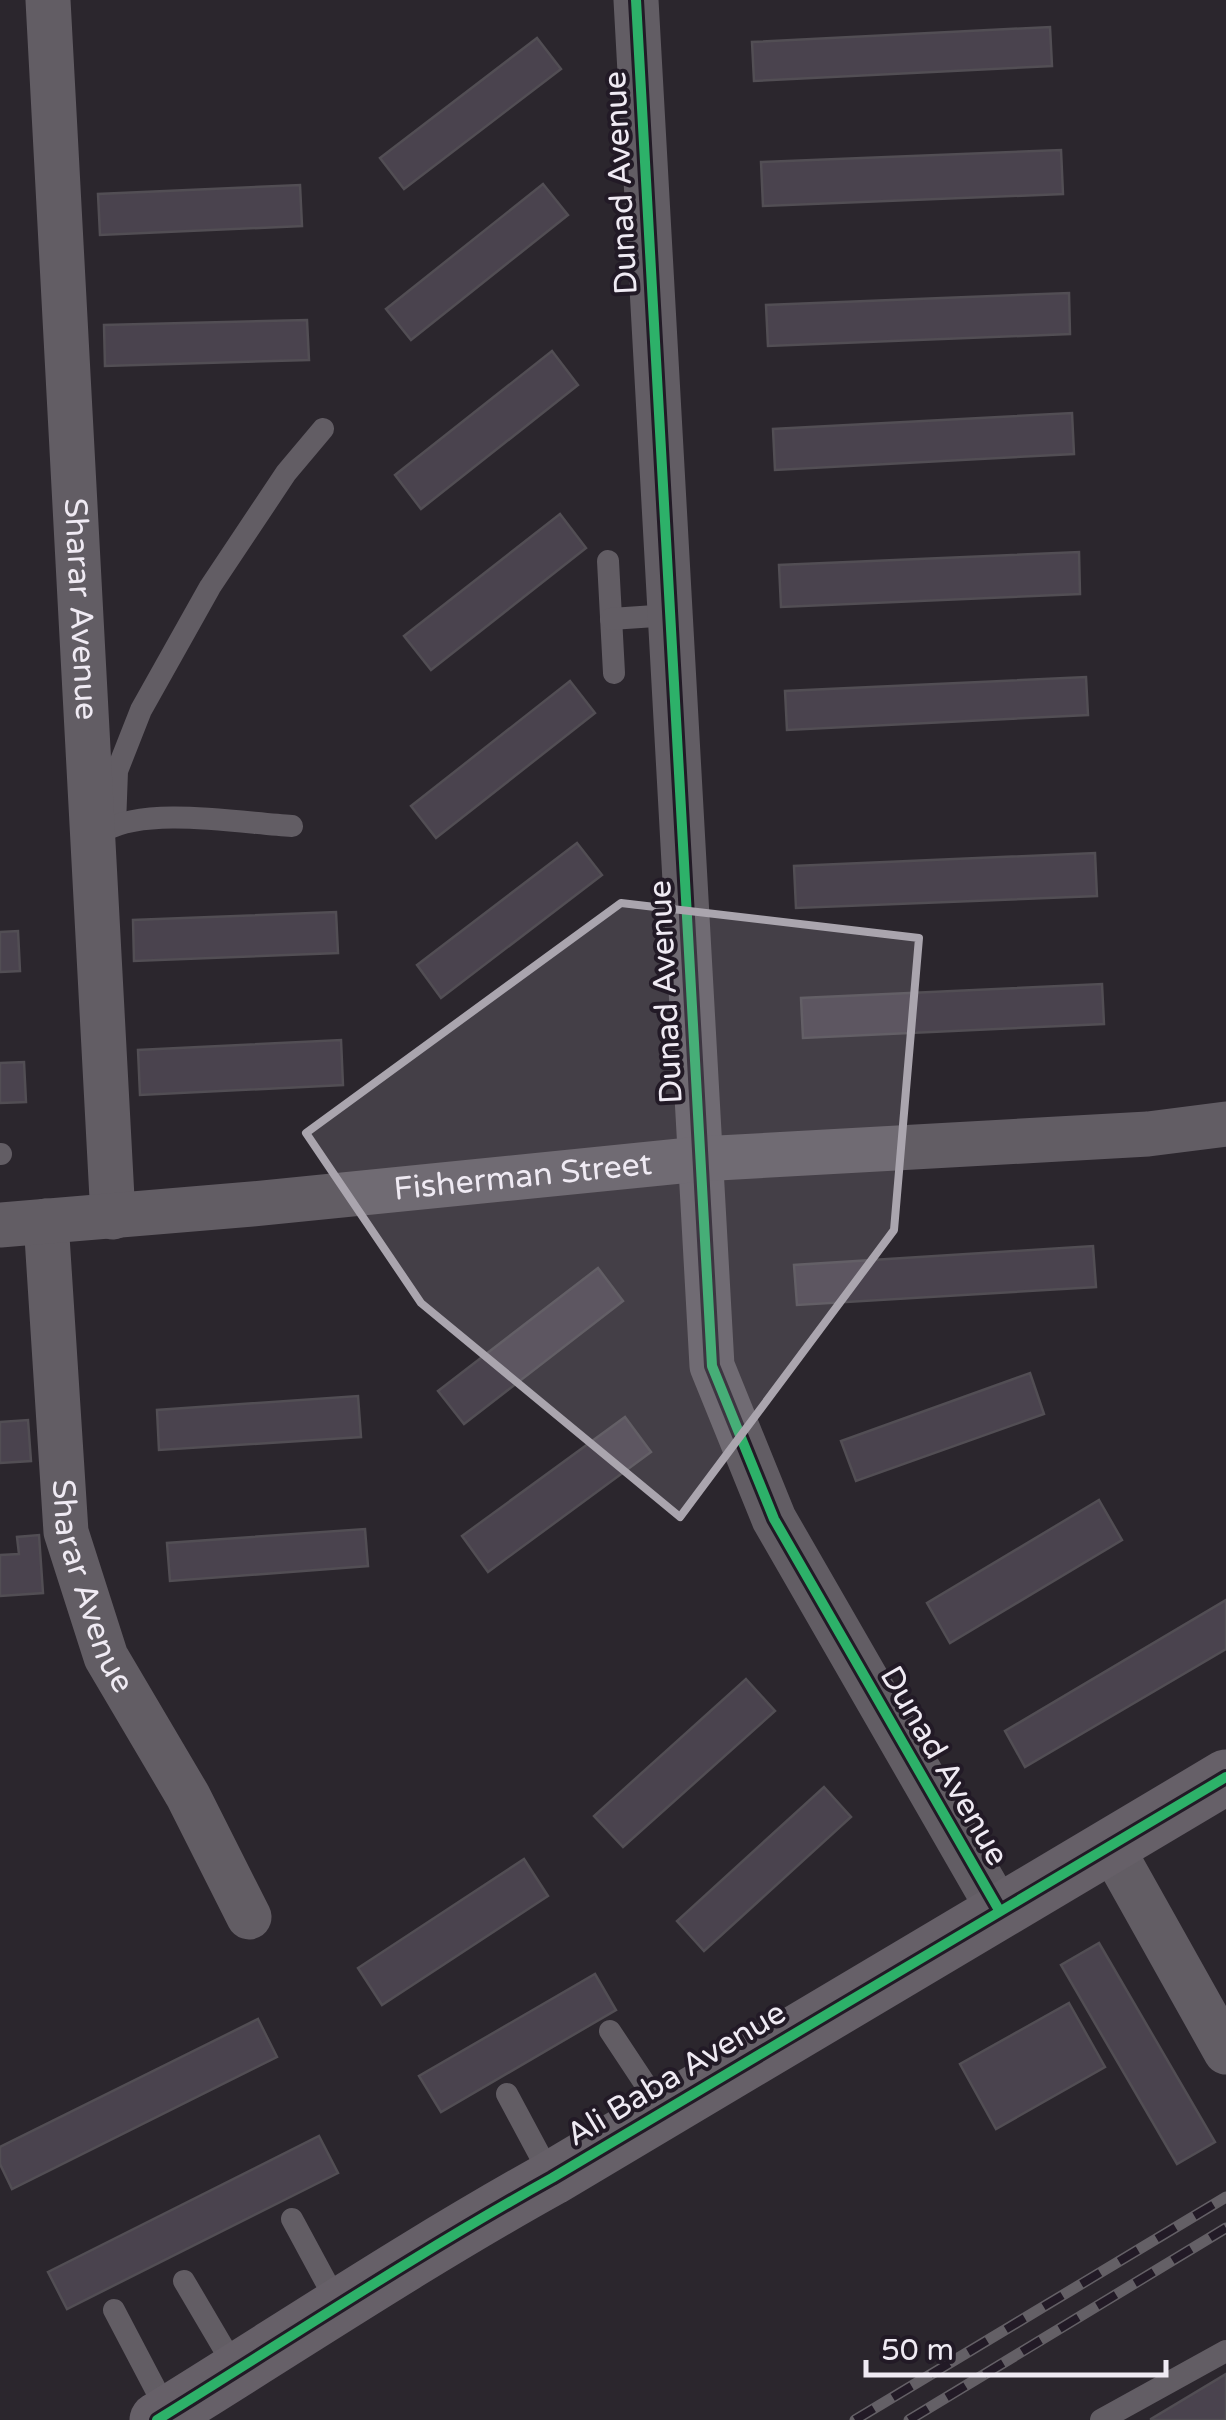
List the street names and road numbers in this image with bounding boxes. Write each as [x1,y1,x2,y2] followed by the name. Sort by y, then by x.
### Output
[596,70,646,296] street label: Dunad Avenue
[56,497,105,721] street label: Sharar Avenue
[641,879,691,1105] street label: Dunad Avenue
[392,1145,654,1209] street label: Fisherman Street
[44,1478,142,1700] street label: Sharar Avenue
[872,1660,1016,1872] street label: Dunad Avenue
[559,1994,793,2154] street label: Ali Baba Avenue

